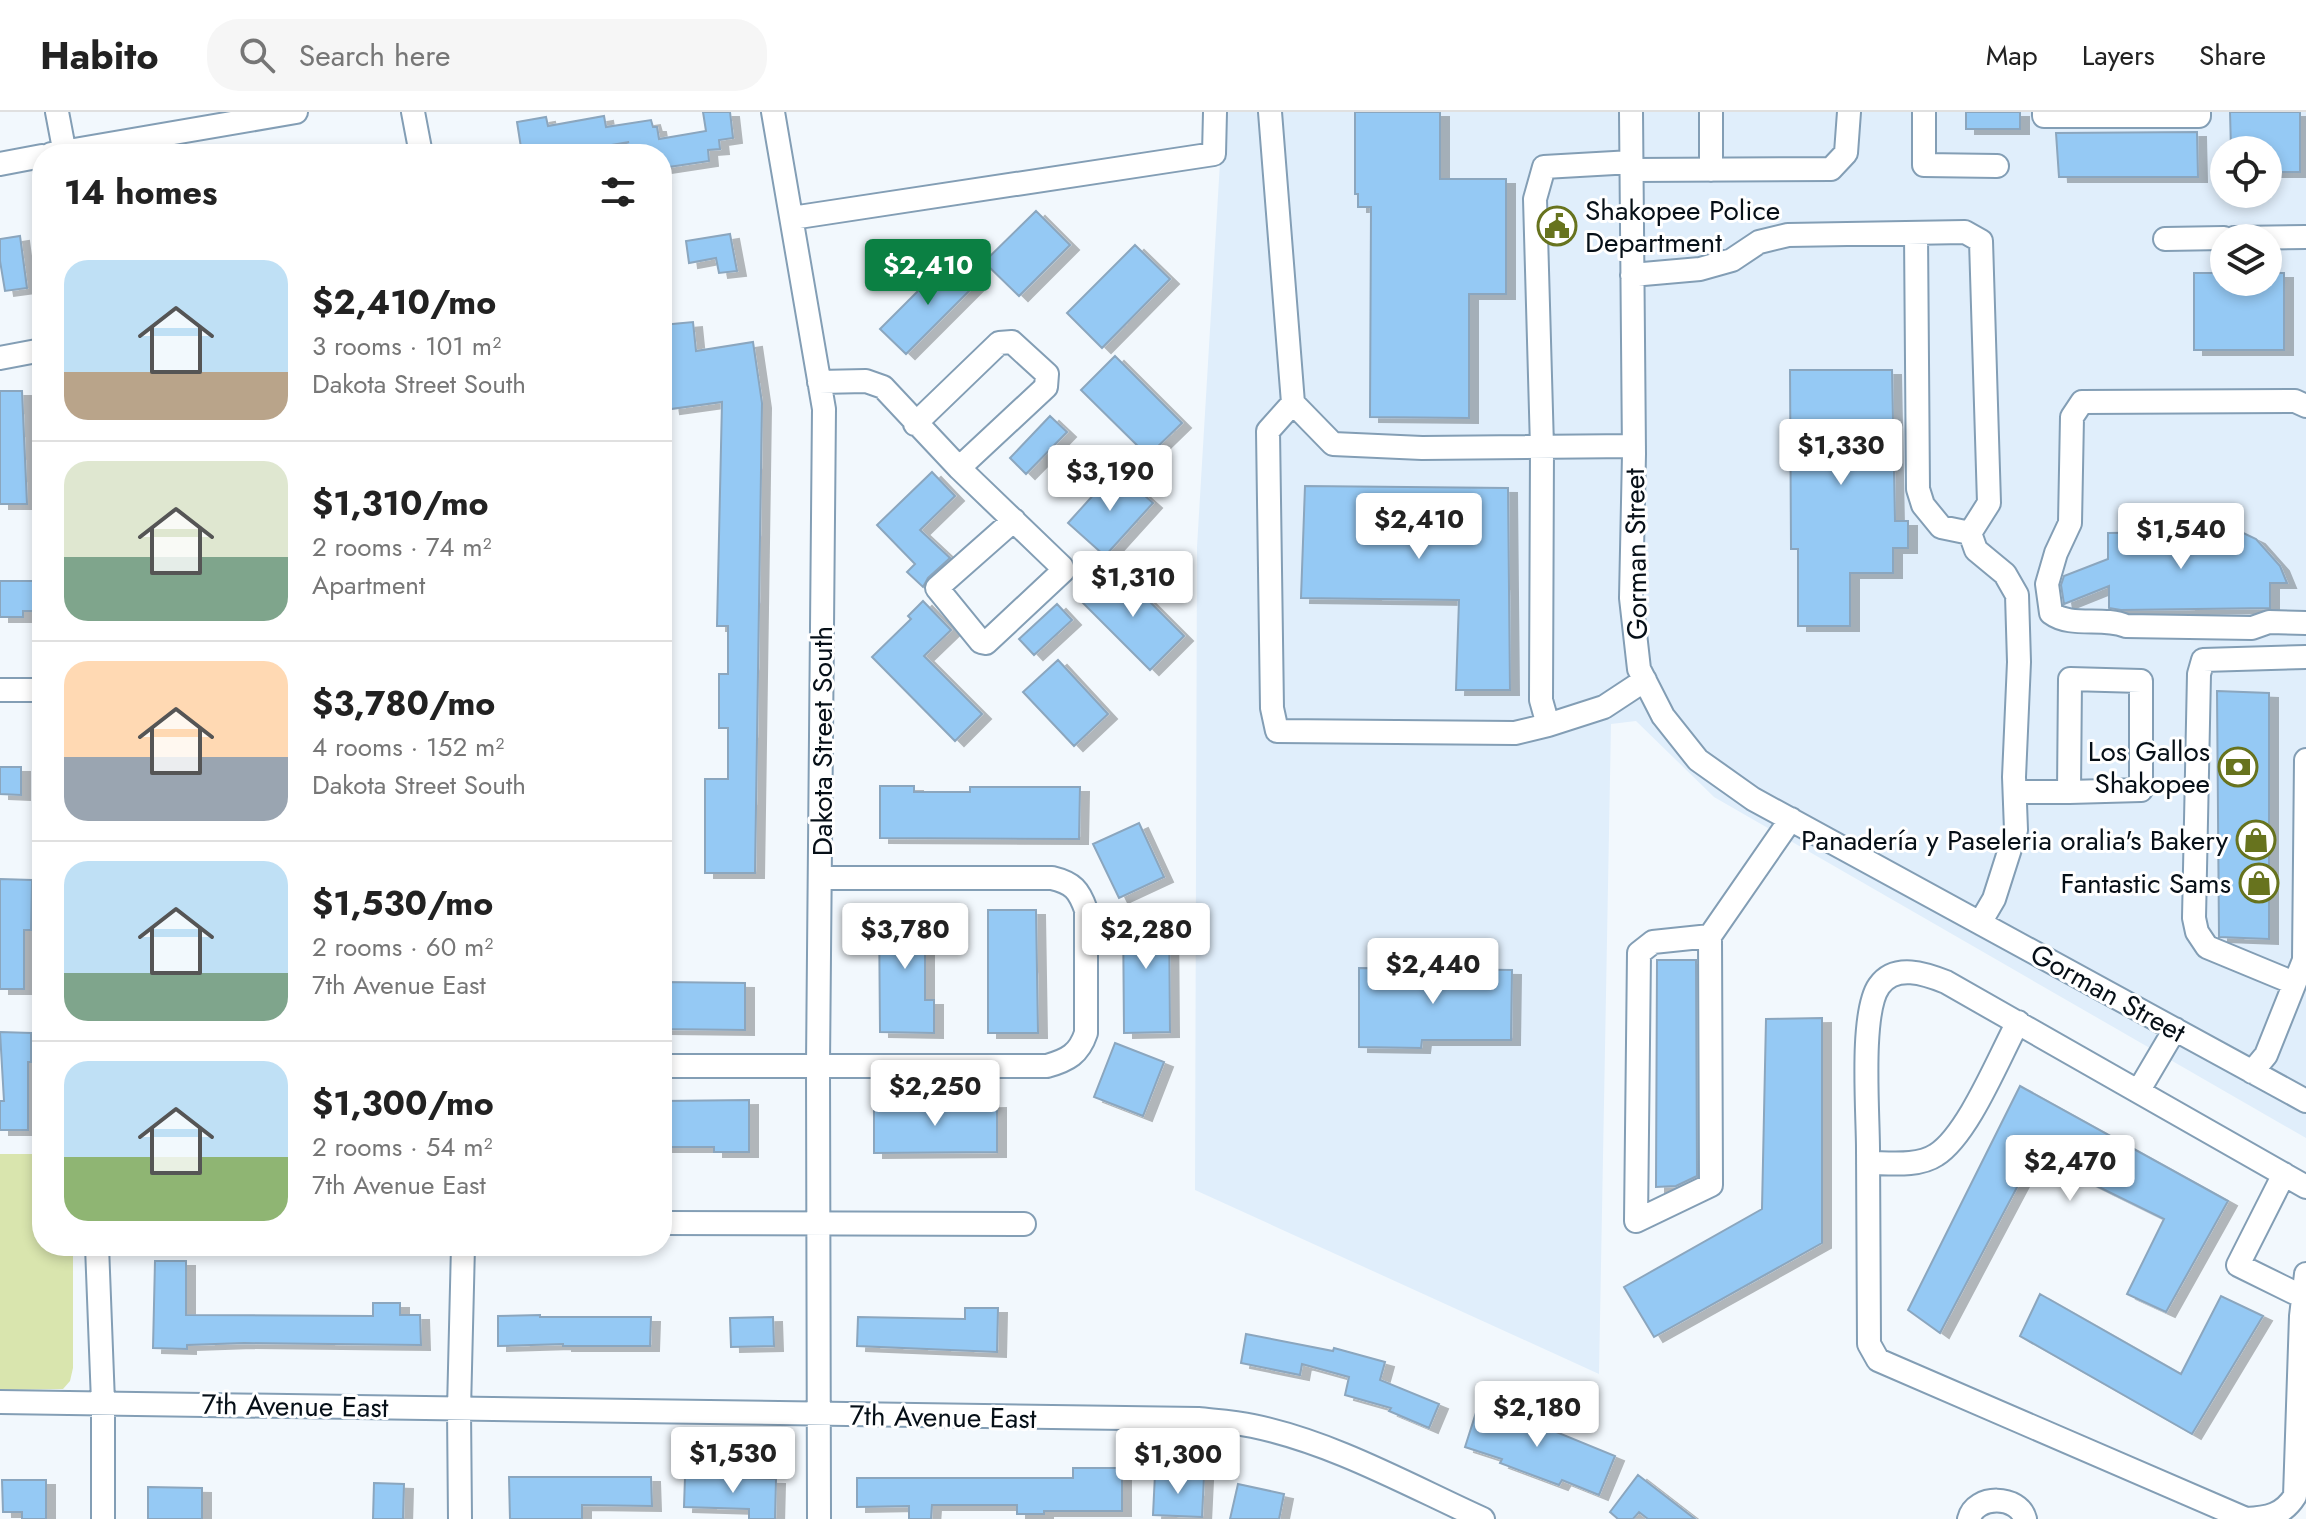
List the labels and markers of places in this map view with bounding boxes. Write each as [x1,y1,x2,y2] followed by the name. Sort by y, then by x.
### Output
[1585,190,1780,263] place label: Shakopee Police Department
[1536,205,1578,247] public building icon: Shakopee Police Department
[863,239,993,307] pin: $2,410
[1776,419,1906,487] pin: $1,330
[1045,445,1175,513] pin: $3,190
[1354,493,1484,561] pin: $2,410
[2116,503,2246,571] pin: $1,540
[1068,551,1198,619] pin: $1,310
[2088,731,2210,804] place label: Los Gallos Shakopee
[2217,746,2259,788] bank icon: Los Gallos Shakopee
[2235,819,2277,861] shop icon: Panadería y Paseleria oralia's Bakery
[1801,820,2229,861] place label: Panadería y Paseleria oralia's Bakery
[2238,862,2280,904] shop icon: Fantastic Sams
[2060,863,2231,904] place label: Fantastic Sams
[840,903,970,971] pin: $3,780
[1081,903,1211,971] pin: $2,280
[1368,938,1498,1006] pin: $2,440
[870,1060,1000,1128] pin: $2,250
[2005,1135,2135,1203] pin: $2,470
[1472,1381,1602,1449] pin: $2,180
[668,1427,798,1495] pin: $1,530
[1113,1428,1243,1496] pin: $1,300

